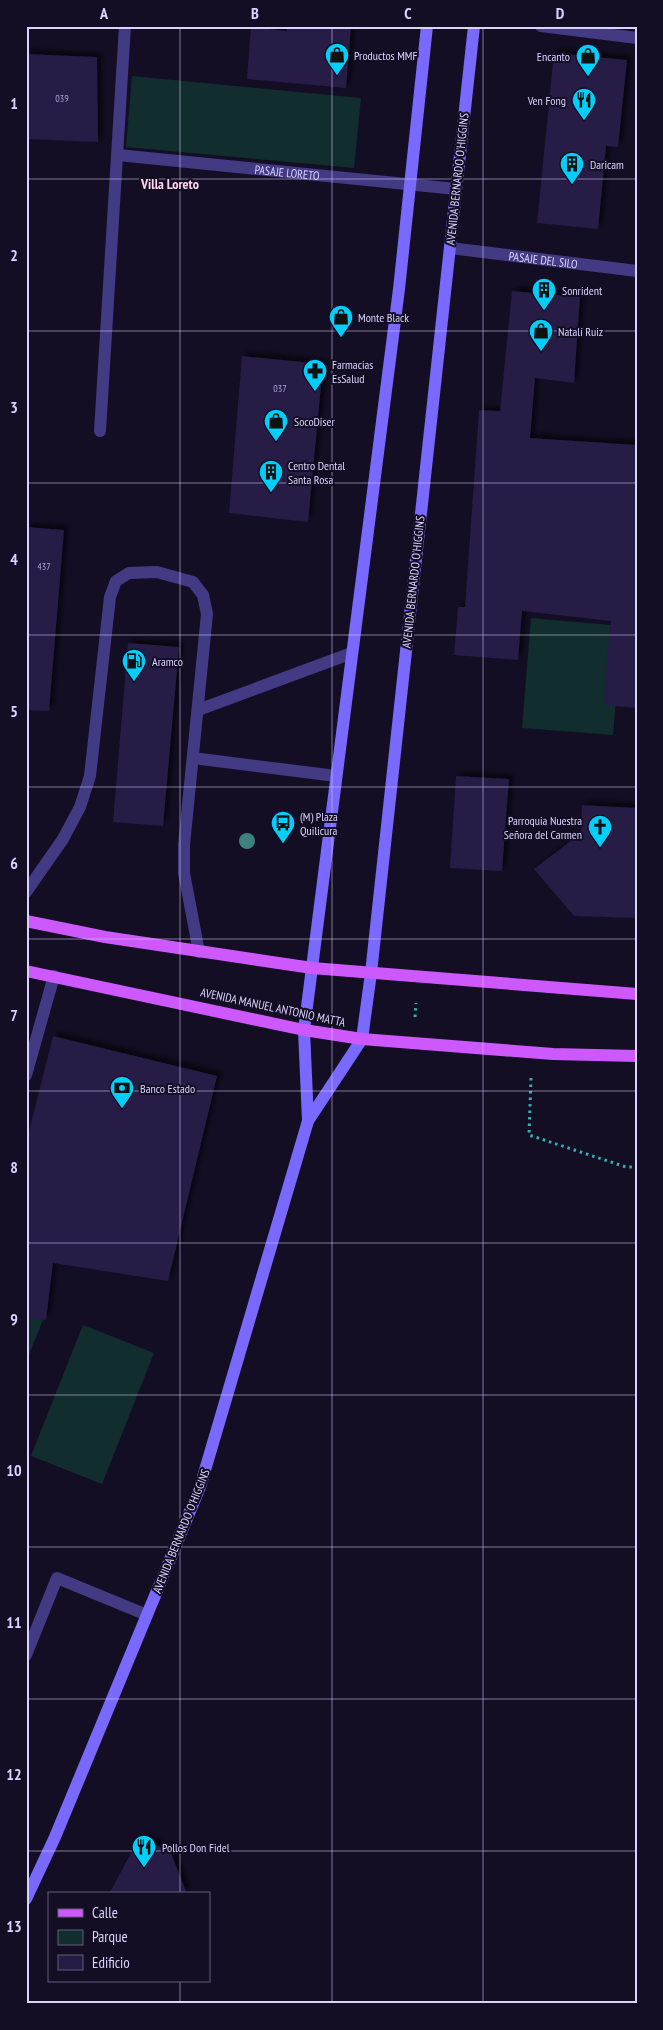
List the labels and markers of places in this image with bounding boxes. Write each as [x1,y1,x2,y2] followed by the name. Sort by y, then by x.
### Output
[324,42,350,76] shop icon: Productos MMF
[575,43,601,77] shop icon: Encanto
[354,48,418,63] place label: Productos MMF
[537,49,570,64] place label: Encanto
[571,87,597,121] restaurant icon: Ven Fong
[527,93,566,108] place label: Ven Fong
[559,151,585,185] building icon: Daricam
[590,157,624,172] place label: Daricam
[531,277,557,311] building icon: Sonrident
[562,283,603,298] place label: Sonrident
[328,304,354,338] shop icon: Monte Black
[358,310,409,325] place label: Monte Black
[528,318,554,352] shop icon: Natalí Ruiz
[558,324,603,339] place label: Natalí Ruiz
[332,357,373,386] place label: Farmacias EsSalud
[302,358,328,392] pharmacy icon: Farmacias EsSalud
[263,408,289,442] shop icon: SocoDiser
[294,414,335,429] place label: SocoDiser
[288,458,345,487] place label: Centro Dental Santa Rosa
[258,459,284,493] building icon: Centro Dental Santa Rosa
[121,648,147,682] fuel station icon: Aramco
[152,654,183,669] place label: Aramco
[300,809,338,838] place label: (M) Plaza Quilicura
[270,810,296,844] bus stop icon: (M) Plaza Quilicura
[504,813,582,842] place label: Parroquia Nuestra Señora del Carmen
[587,814,613,848] church icon: Parroquia Nuestra Señora del Carmen
[109,1075,135,1109] bank icon: Banco Estado
[140,1081,195,1096] place label: Banco Estado
[131,1834,157,1868] restaurant icon: Pollos Don Fidel
[162,1840,230,1855] place label: Pollos Don Fidel

